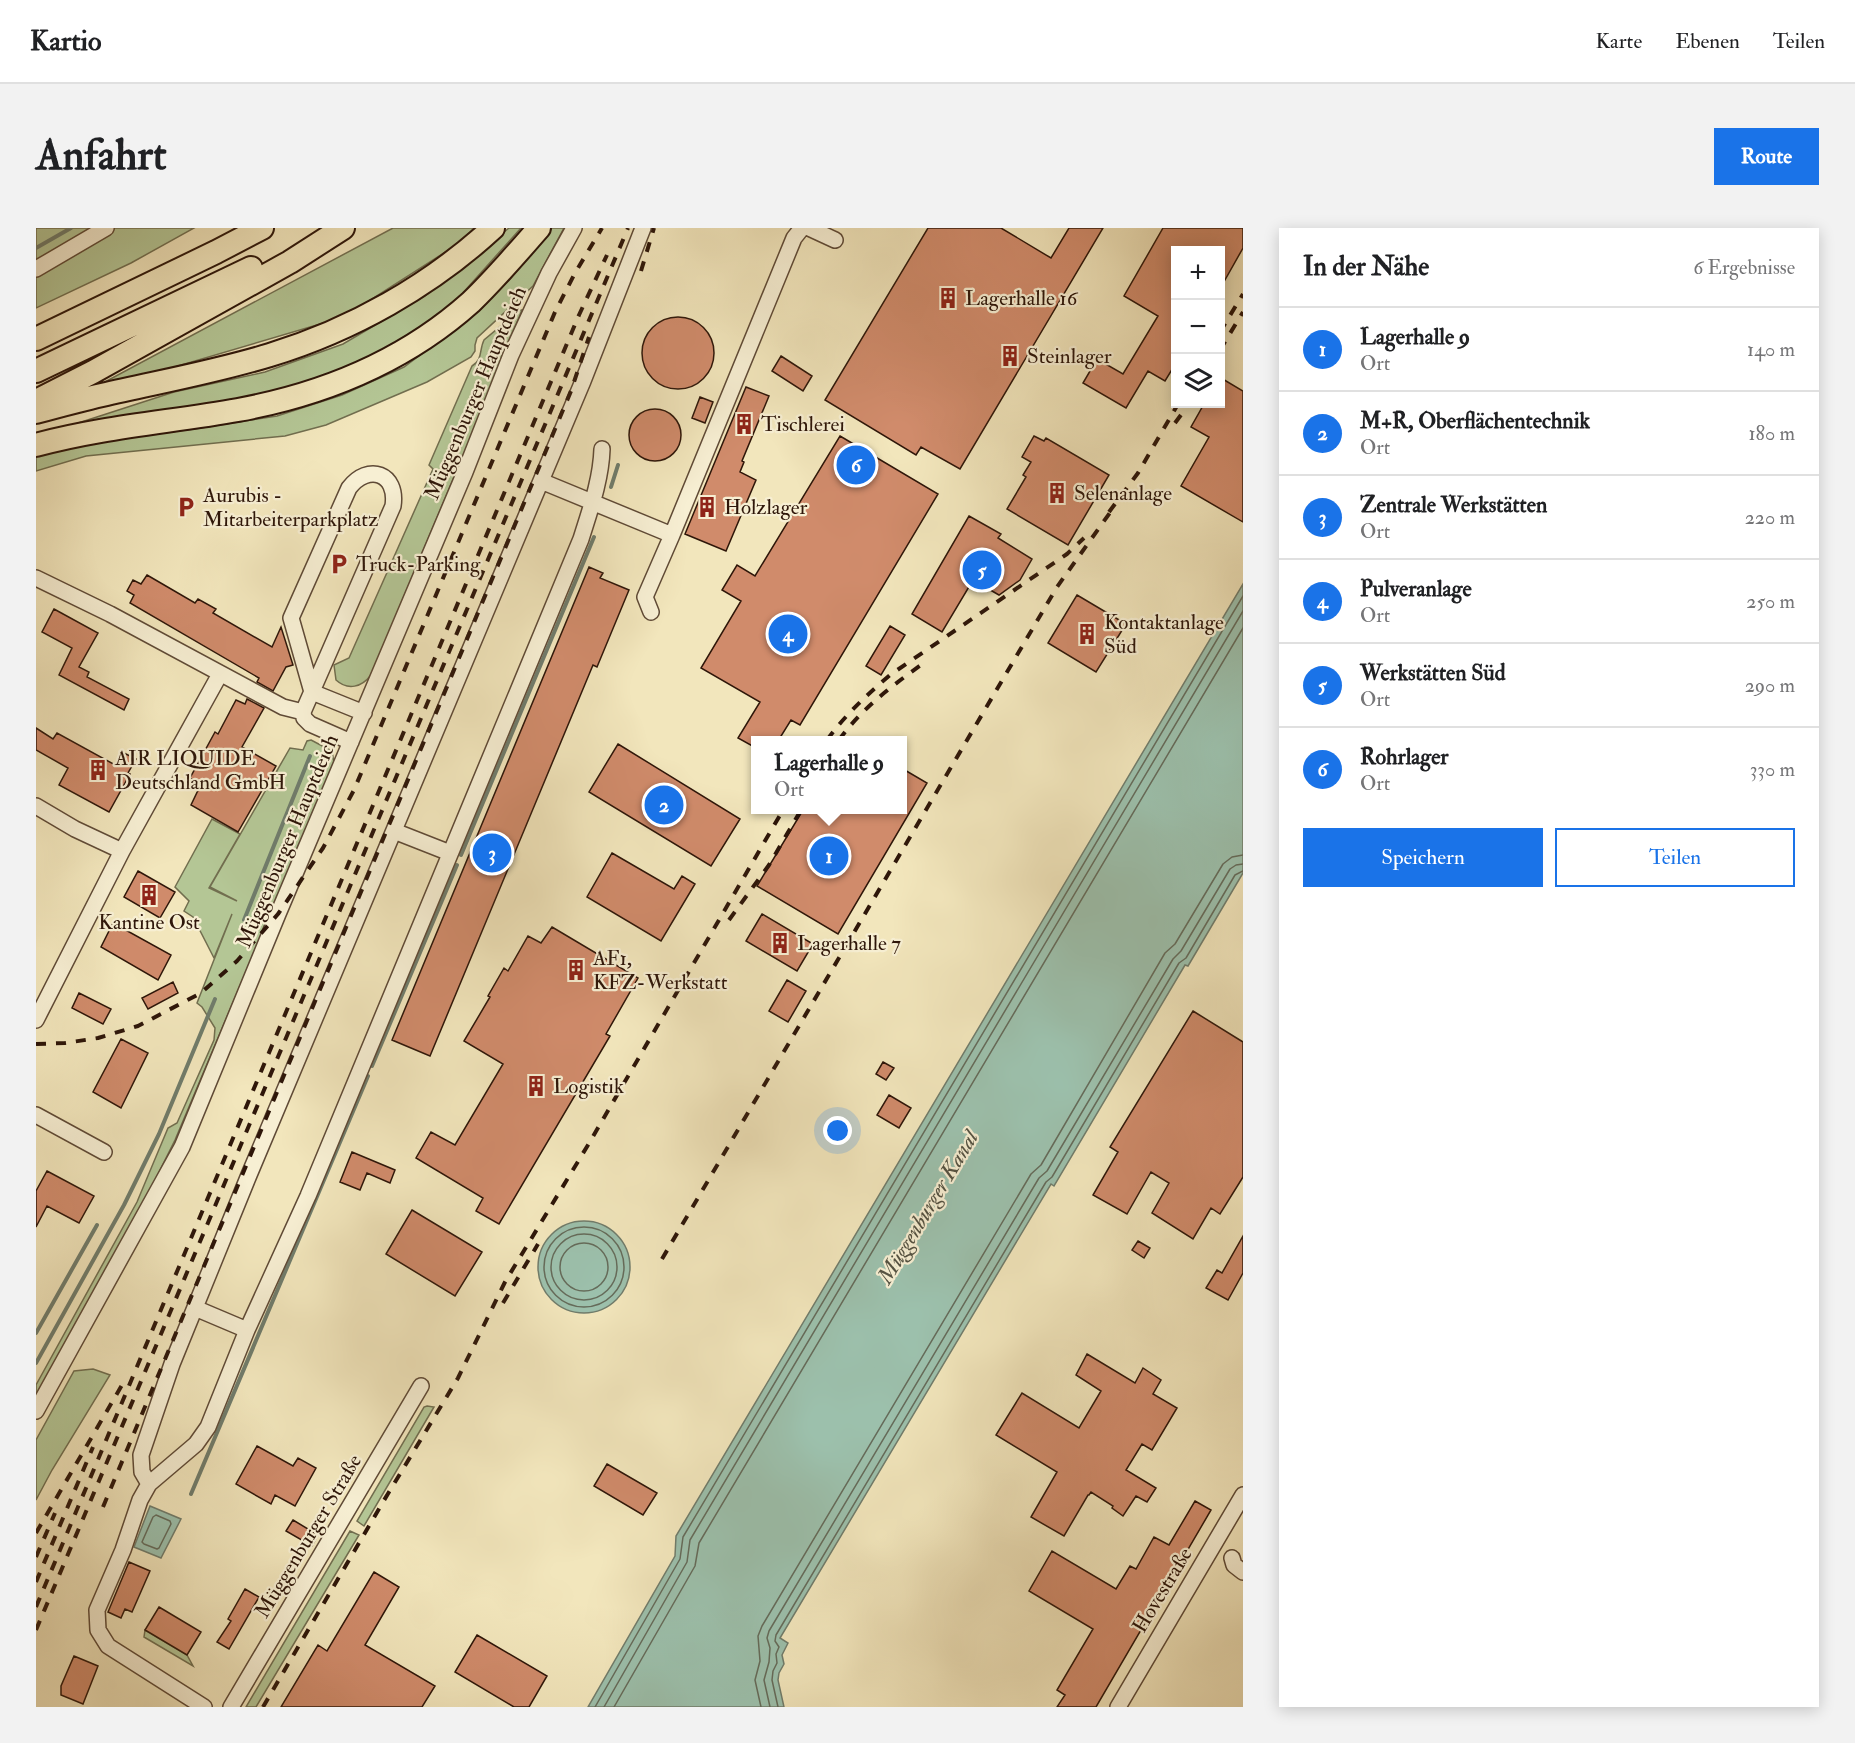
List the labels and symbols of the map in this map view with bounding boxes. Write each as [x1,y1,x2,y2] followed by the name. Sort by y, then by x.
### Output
[418,282,533,504] street label: Müggenburger Hauptdeich
[965,285,1079,312] place label: Lagerhalle 16
[936,286,960,310] building icon: Lagerhalle 16
[1027,343,1112,370] place label: Steinlager
[998,344,1022,368] building icon: Steinlager
[761,411,845,438] place label: Tischlerei
[732,412,756,436] building icon: Tischlerei
[836,442,876,488] pin: 6
[1074,480,1172,507] place label: Selenanlage
[1045,481,1069,505] building icon: Selenanlage
[202,482,378,533] place label: Aurubis - Mitarbeiterparkplatz
[724,494,808,521] place label: Holzlager
[174,495,198,519] parking icon: Aurubis - Mitarbeiterparkplatz
[695,495,719,519] building icon: Holzlager
[962,548,1002,592] pin: 5
[356,551,481,578] place label: Truck-Parking
[327,552,351,576] parking icon: Truck-Parking
[1104,609,1224,660] place label: Kontaktanlage Süd
[768,612,807,656] pin: 4
[1075,622,1099,646] building icon: Kontaktanlage Süd
[230,730,345,952] street label: Müggenburger Hauptdeich
[114,745,286,796] place label: AIR LIQUIDE Deutschland GmbH
[86,758,110,782] building icon: AIR LIQUIDE Deutschland GmbH
[644,782,684,828] pin: 2
[472,830,512,876] pin: 3
[810,834,848,878] pin: 1
[137,883,161,907] building icon: Kantine Ost
[98,909,200,936] place label: Kantine Ost
[797,930,901,957] place label: Lagerhalle 7
[768,931,792,955] building icon: Lagerhalle 7
[592,945,728,996] place label: AF1, KFZ-Werkstatt
[564,958,588,982] building icon: AF1, KFZ-Werkstatt
[553,1073,624,1100] place label: Logistik
[524,1074,548,1098] building icon: Logistik
[823,1116,852,1145] your location
[870,1124,986,1291] water label: Müggenburger Kanal
[249,1449,368,1623] street label: Müggenburger Straße
[1126,1542,1199,1638] street label: Hovestraße

